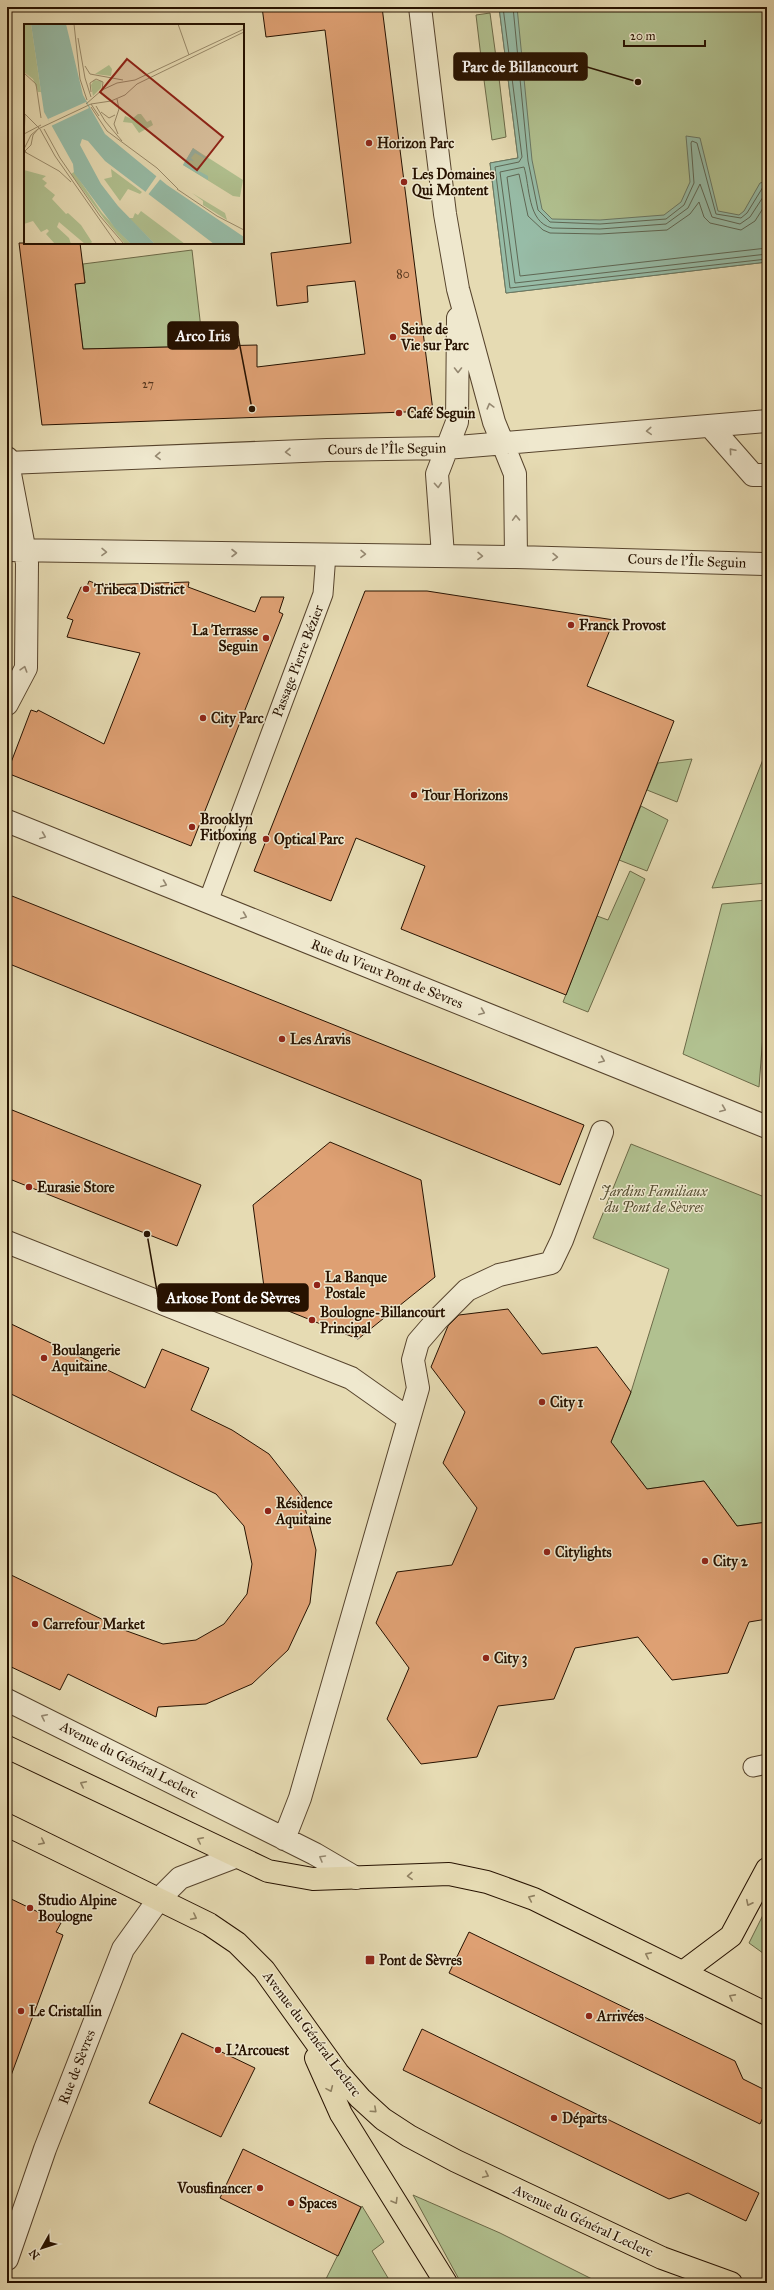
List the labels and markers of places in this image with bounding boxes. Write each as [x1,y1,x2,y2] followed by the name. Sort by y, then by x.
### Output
[454,53,587,80] callout: Parc de Billancourt
[377,135,454,152] place label: Horizon Parc
[364,138,374,148] marker: Horizon Parc
[412,166,495,200] place label: Les Domaines Qui Montent
[399,177,409,187] marker: Les Domaines Qui Montent
[400,321,469,354] place label: Seine de Vie sur Parc
[168,322,238,349] callout: Arco Iris
[388,332,398,342] marker: Seine de Vie sur Parc
[407,405,476,423] place label: Café Seguin
[394,408,404,418] marker: Café Seguin
[93,581,185,598] place label: Tribeca District
[81,584,91,594] marker: Tribeca District
[579,617,666,634] place label: Franck Provost
[566,620,576,630] marker: Franck Provost
[192,622,258,656] place label: La Terrasse Seguin
[261,633,271,643] marker: La Terrasse Seguin
[211,710,264,728] place label: City Parc
[198,713,208,723] marker: City Parc
[421,787,508,804] place label: Tour Horizons
[409,790,419,800] marker: Tour Horizons
[200,811,256,845] place label: Brooklyn Fitboxing
[187,822,197,832] marker: Brooklyn Fitboxing
[274,831,344,849] place label: Optical Parc
[261,834,271,844] marker: Optical Parc
[290,1031,350,1048] place label: Les Aravis
[277,1034,287,1044] marker: Les Aravis
[37,1179,115,1196] place label: Eurasie Store
[24,1182,34,1192] marker: Eurasie Store
[325,1269,387,1302] place label: La Banque Postale
[312,1280,322,1290] marker: La Banque Postale
[158,1284,308,1311] callout: Arkose Pont de Sèvres
[320,1304,445,1338] place label: Boulogne-Billancourt Principal
[307,1315,317,1325] marker: Boulogne-Billancourt Principal
[51,1342,121,1376] place label: Boulangerie Aquitaine
[39,1353,49,1363] marker: Boulangerie Aquitaine
[550,1394,584,1412] place label: City 1
[537,1397,547,1407] marker: City 1
[275,1495,333,1529] place label: Résidence Aquitaine
[263,1506,273,1516] marker: Résidence Aquitaine
[555,1544,612,1562] place label: Citylights
[542,1547,552,1557] marker: Citylights
[713,1553,749,1571] place label: City 2
[700,1556,710,1566] marker: City 2
[43,1616,145,1633] place label: Carrefour Market
[30,1619,40,1629] marker: Carrefour Market
[494,1650,528,1668] place label: City 3
[481,1653,491,1663] marker: City 3
[38,1892,117,1926] place label: Studio Alpine Boulogne
[25,1903,35,1913] marker: Studio Alpine Boulogne
[379,1952,462,1969] place label: Pont de Sèvres
[364,1954,376,1966] marker: Pont de Sèvres
[29,2003,102,2020] place label: Le Cristallin
[16,2006,26,2016] marker: Le Cristallin
[596,2008,644,2025] place label: Arrivées
[584,2011,594,2021] marker: Arrivées
[226,2042,289,2059] place label: L'Arcouest
[213,2045,223,2055] marker: L'Arcouest
[562,2110,607,2128] place label: Départs
[549,2113,559,2123] marker: Départs
[176,2180,253,2197] place label: Vousfinancer
[255,2183,265,2193] marker: Vousfinancer
[299,2195,337,2213] place label: Spaces
[286,2198,296,2208] marker: Spaces

